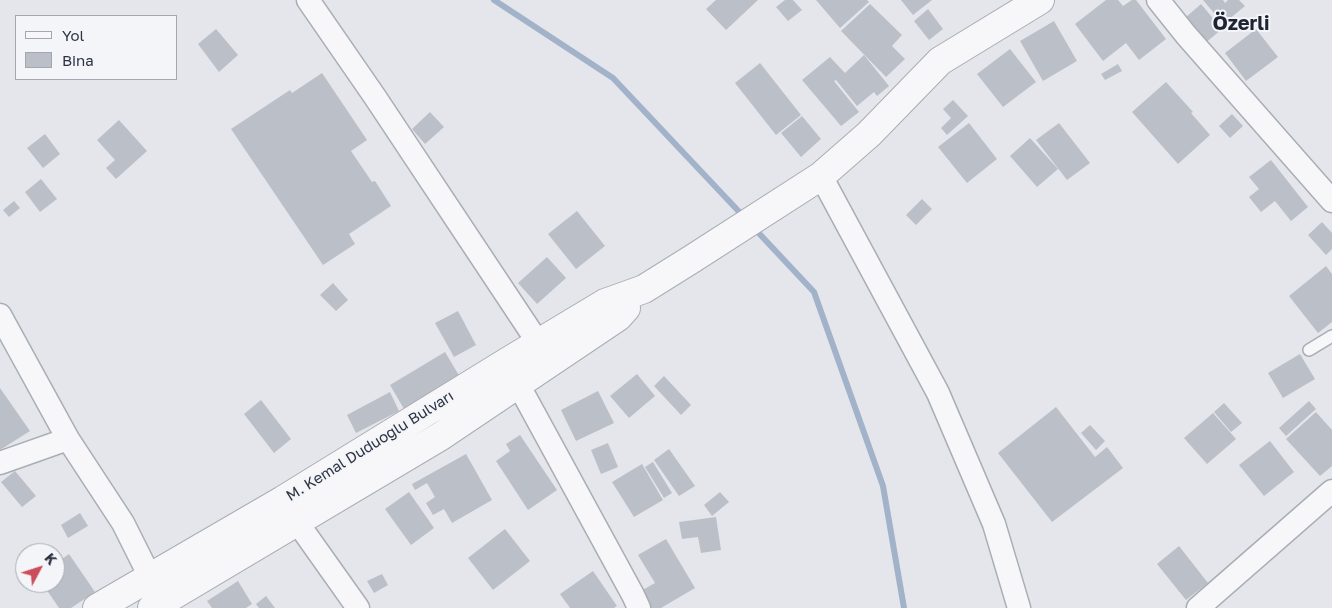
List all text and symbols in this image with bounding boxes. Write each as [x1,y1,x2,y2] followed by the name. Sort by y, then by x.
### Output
[1212,12,1270,36] district label: Özerli
[15,15,178,80] legend
[62,26,84,44] text: Yol
[62,51,94,69] text: Bina
[283,387,457,505] street label: M. Kemal Duduoğlu Bulvarı
[15,543,65,593] north arrow
[41,549,61,568] text: K

